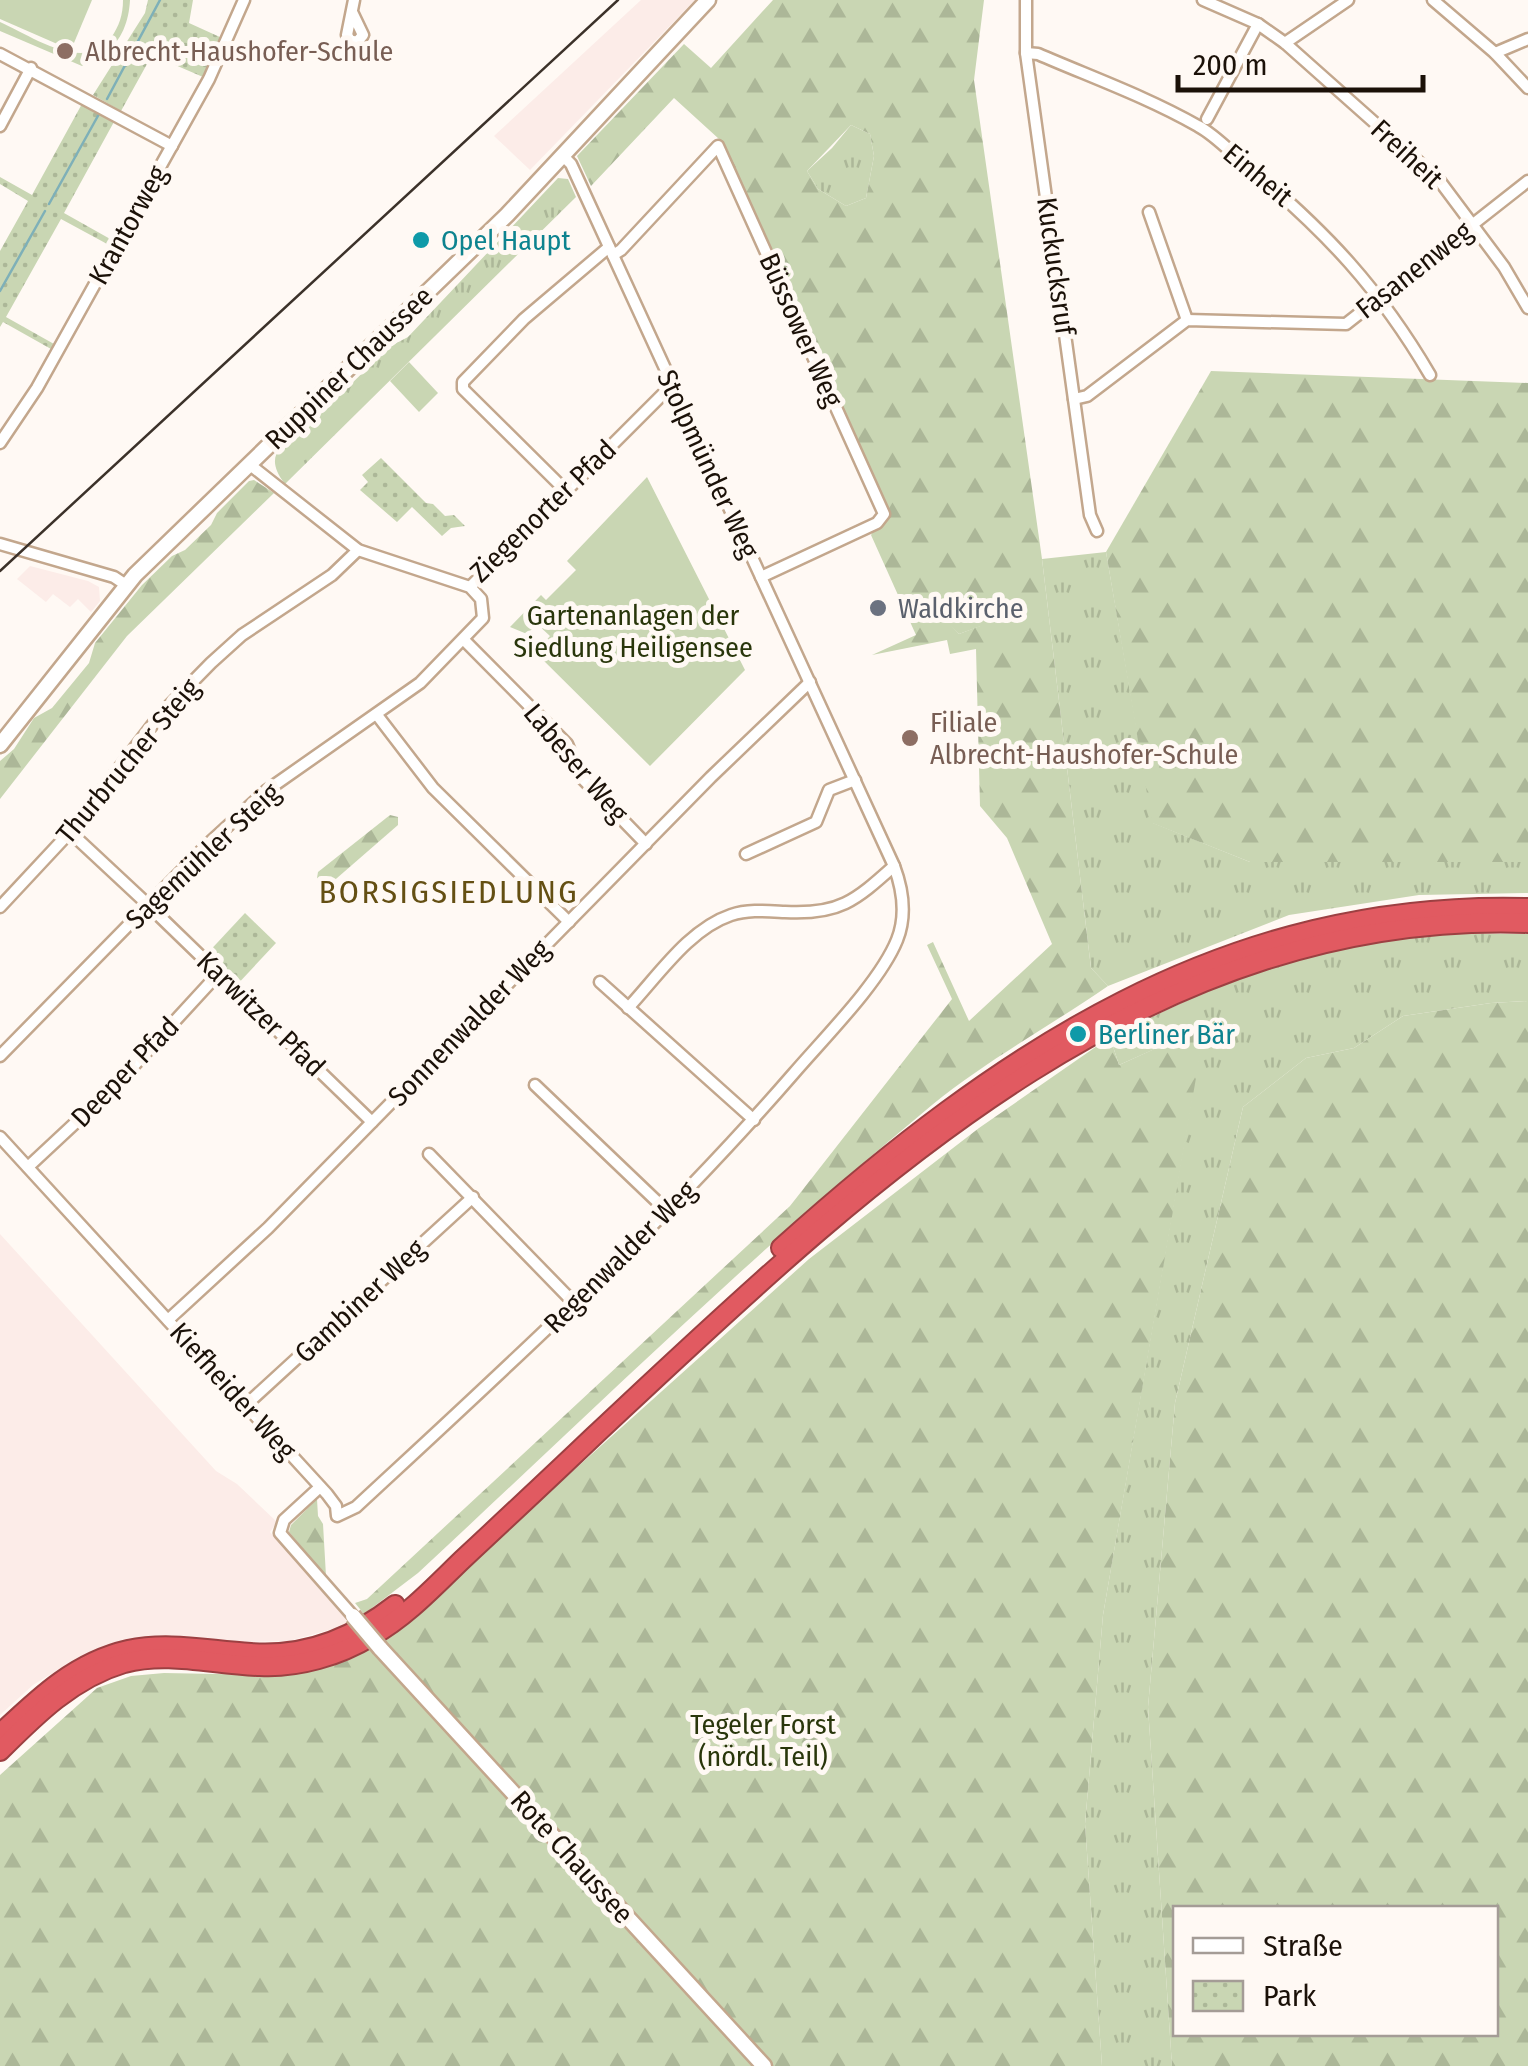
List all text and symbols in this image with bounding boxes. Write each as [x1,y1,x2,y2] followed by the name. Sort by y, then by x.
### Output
[1178,30,1423,92] scale bar
[85,35,393,68] place label: Albrecht-Haushofer-Schule
[54,40,76,62] marker: Albrecht-Haushofer-Schule
[1193,47,1268,83] text: 200 m
[1364,113,1450,196] street label: Freiheit
[1217,137,1300,214] street label: Einheit
[82,159,175,290] street label: Krantorweg
[1030,195,1082,339] street label: Kuckucksruf
[1349,214,1479,326] street label: Fasanenweg
[441,224,572,257] place label: Opel Haupt
[410,229,432,251] marker: Opel Haupt
[752,248,850,413] street label: Büssower Weg
[258,280,440,456] street label: Ruppiner Chaussee
[650,365,766,564] street label: Stolpmünder Weg
[463,433,623,589] street label: Ziegenorter Pfad
[898,592,1024,625] place label: Waldkirche
[867,597,889,619] marker: Waldkirche
[513,599,753,664] park label: Gartenanlagen der Siedlung Heiligensee
[49,671,207,850] street label: Thurbrucher Steig
[517,697,636,830] street label: Labeser Weg
[930,706,1238,771] place label: Filiale Albrecht-Haushofer-Schule
[899,727,921,749] marker: Filiale Albrecht-Haushofer-Schule
[119,776,288,936] street label: Sagemühler Steig
[319,873,579,911] district label: BORSIGSIEDLUNG
[381,932,557,1113] street label: Sonnenwalder Weg
[190,945,332,1083] street label: Karwitzer Pfad
[64,1010,186,1134] street label: Deeper Pfad
[1098,1018,1235,1051] place label: Berliner Bär
[1067,1023,1089,1045] marker: Berliner Bär
[537,1173,704,1340] street label: Regenwalder Weg
[288,1232,433,1370] street label: Gambiner Weg
[163,1316,304,1467] street label: Kiefheider Weg
[690,1708,837,1773] park label: Tegeler Forst (nördl. Teil)
[504,1784,640,1930] street label: Rote Chaussee
[1173,1906,1498,2036] legend
[1263,1928,1343,1964] text: Straße
[1263,1978,1316,2014] text: Park

